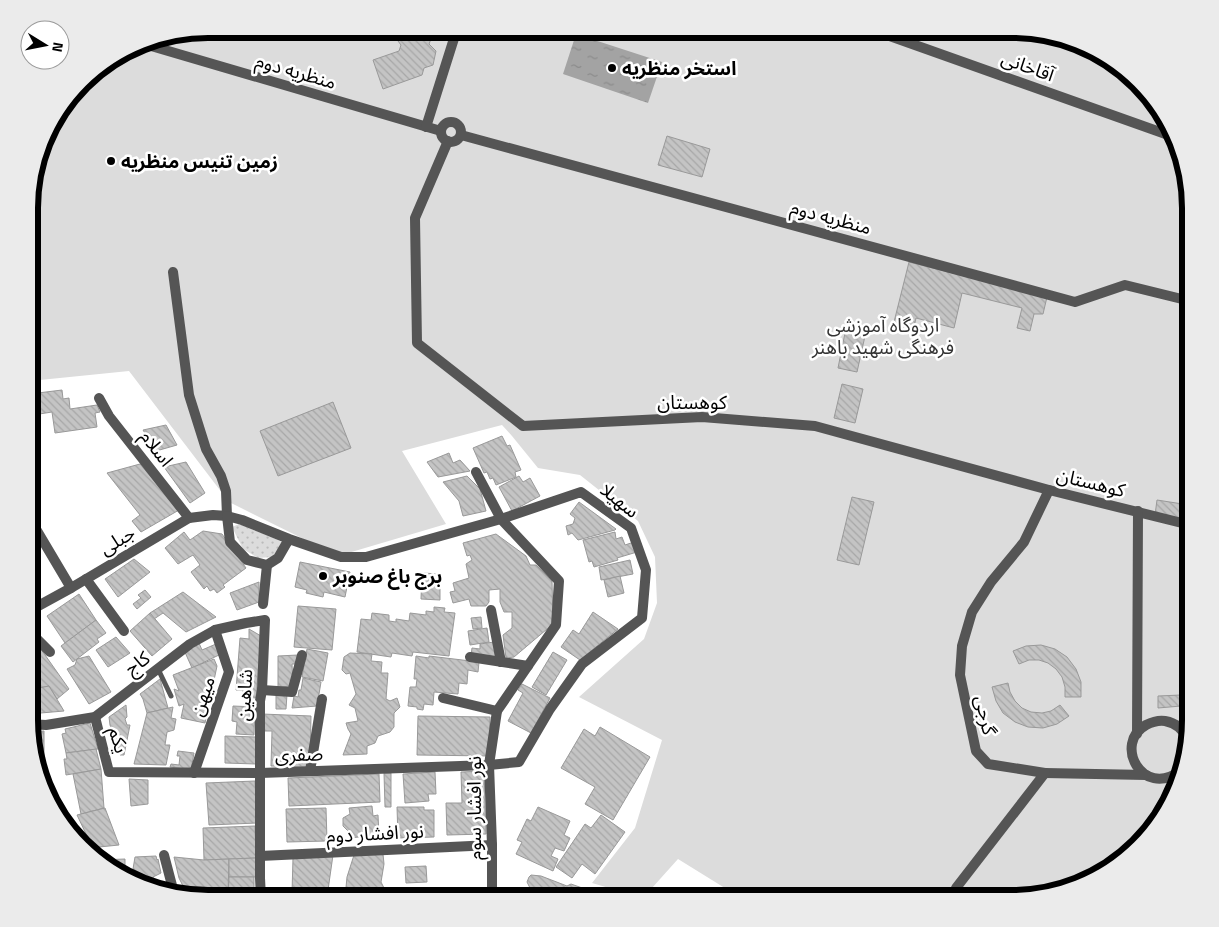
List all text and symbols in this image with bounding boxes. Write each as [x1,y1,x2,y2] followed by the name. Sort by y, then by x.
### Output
[20,20,70,70] north arrow
[47,41,69,54] text: N
[998,43,1060,89] street label: آقاخانی
[252,45,340,97] street label: منظریه دوم
[622,53,736,82] place label: استخر منظریه
[606,62,618,74] marker: استخر منظریه
[121,146,278,175] place label: زمین تنیس منظریه
[105,155,117,167] marker: زمین تنیس منظریه
[787,192,875,242] street label: منظریه دوم
[811,310,954,361] park label: اردوگاه آموزشی فرهنگی شهید باهنر
[657,387,728,416] street label: کوهستان
[133,423,181,473] street label: اسلام
[1054,459,1129,504] street label: کوهستان
[594,475,646,524] street label: سهیلا
[93,518,140,562] street label: جبلی
[332,561,442,590] place label: برج باغ صنوبر
[317,570,329,582] marker: برج باغ صنوبر
[118,643,157,682] street label: کاج
[228,668,259,722] street label: شاهین
[181,672,222,720] street label: میهن
[968,692,1005,738] street label: گرجی
[101,724,137,756] street label: یکم
[274,738,324,769] street label: صفری
[459,756,489,860] street label: نور افشار سوم
[325,815,425,851] street label: نور افشار دوم

